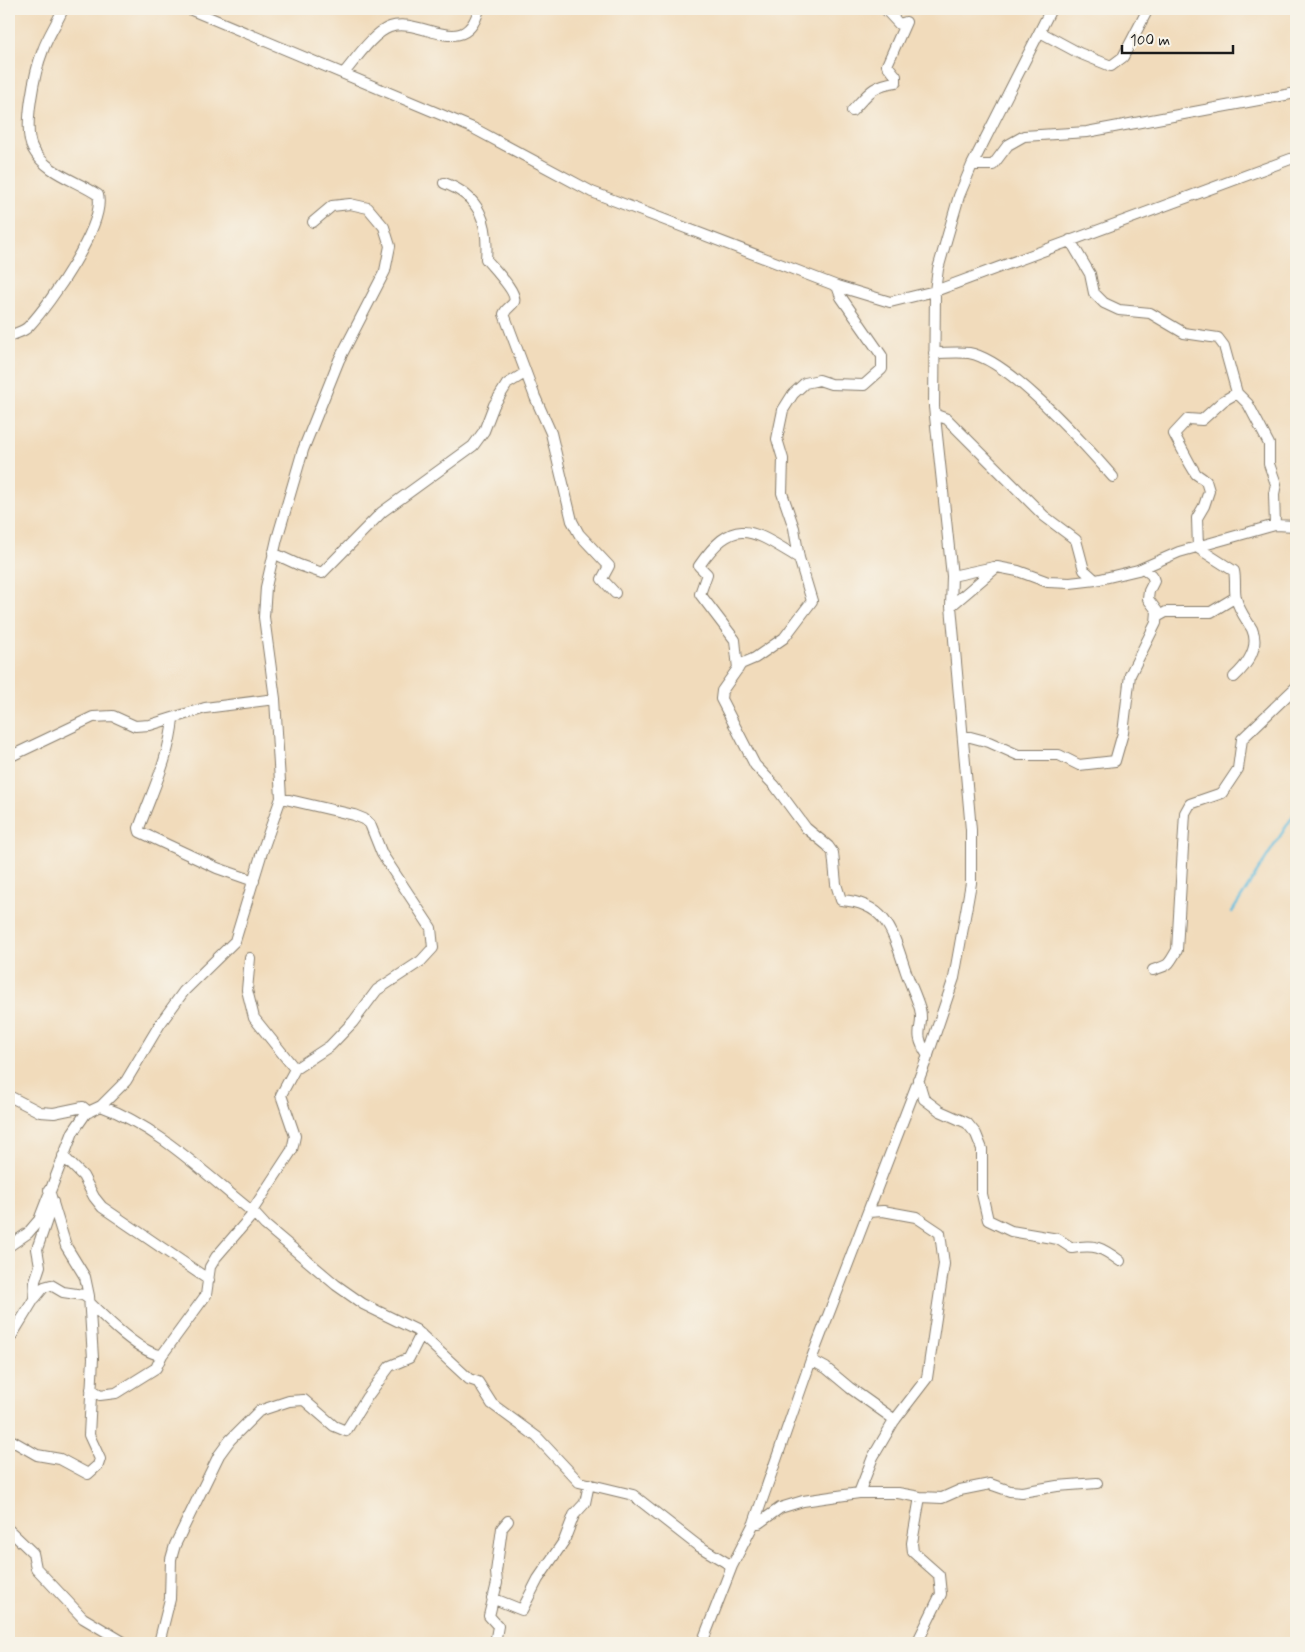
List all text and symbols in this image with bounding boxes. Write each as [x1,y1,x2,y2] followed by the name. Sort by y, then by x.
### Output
[1122,22,1234,54] scale bar
[1130,31,1170,51] text: 100 m

